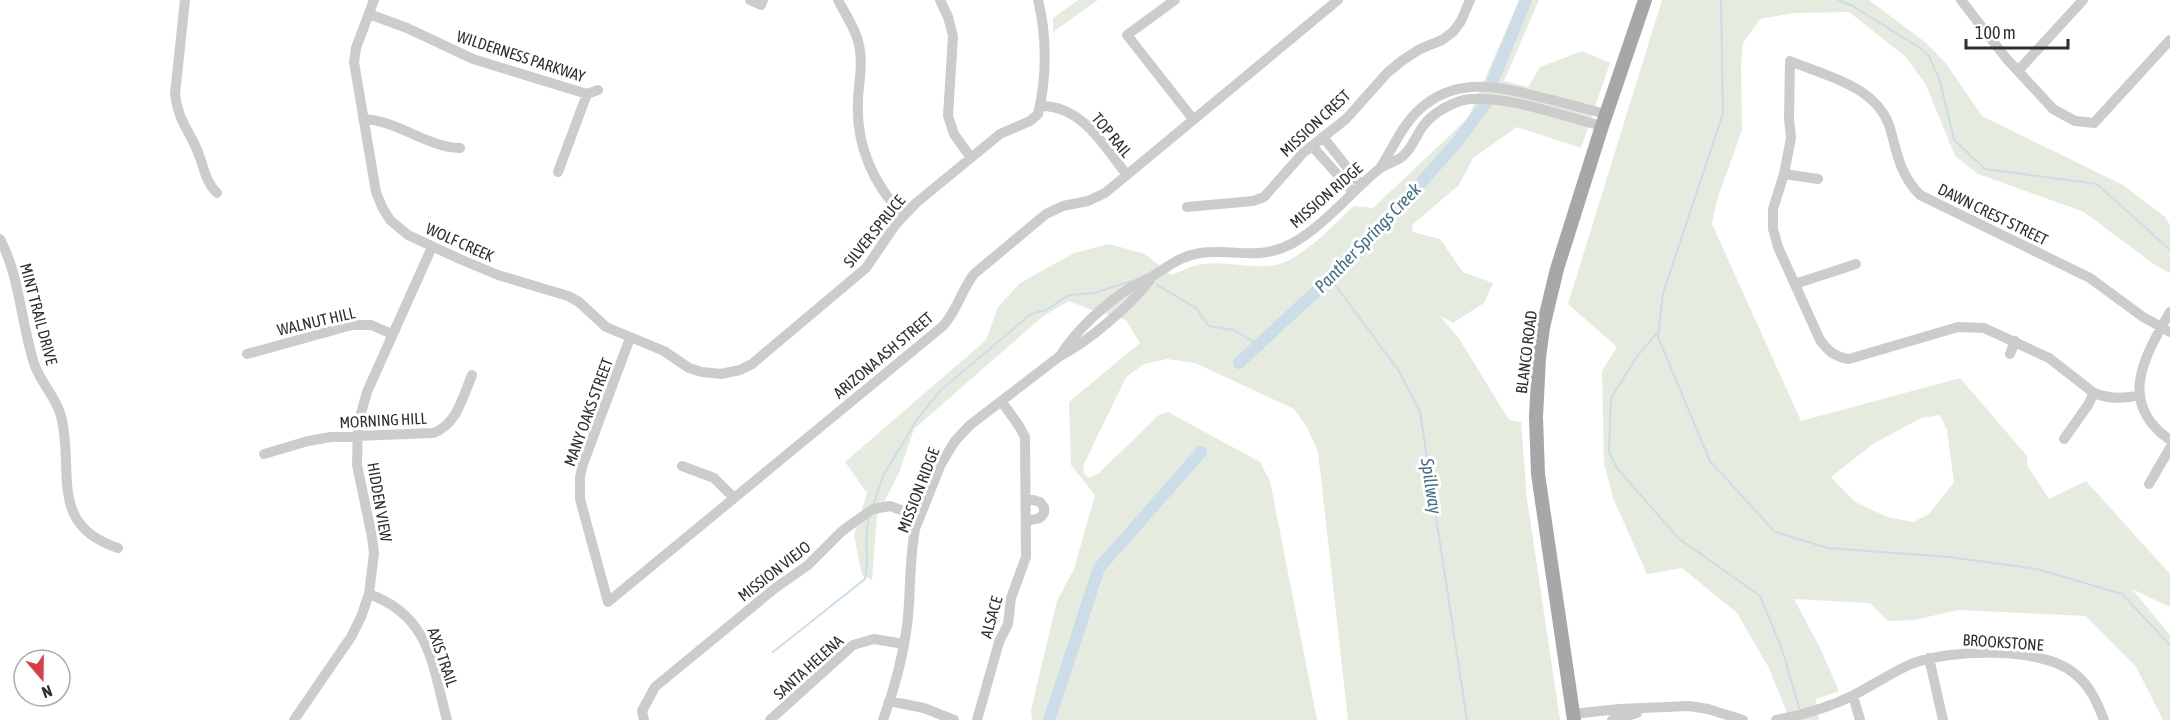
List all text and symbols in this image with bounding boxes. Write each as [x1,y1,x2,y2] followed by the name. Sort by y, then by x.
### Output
[1966,12,2068,50] scale bar
[1975,22,2016,43] text: 100 m
[455,27,588,86] street label: WILDERNESS PARKWAY
[1276,86,1354,160] street label: MISSION CREST
[1088,109,1136,161] street label: TOP RAIL
[1286,159,1366,231] street label: MISSION RIDGE
[1310,178,1426,297] water label: Panther Springs Creek
[1935,180,2051,248] street label: DAWN CREST STREET
[840,191,908,270] street label: SILVER SPRUCE
[423,219,497,265] street label: WOLF CREEK
[17,261,61,367] street label: MINT TRAIL DRIVE
[275,303,357,339] street label: WALNUT HILL
[830,308,936,402] street label: ARIZONA ASH STREET
[1512,309,1540,395] street label: BLANCO ROAD
[560,356,616,468] street label: MANY OAKS STREET
[339,409,428,431] street label: MORNING HILL
[894,445,943,535] street label: MISSION RIDGE
[1417,456,1446,516] water label: Spillway
[364,461,396,543] street label: HIDDEN VIEW
[734,537,814,605] street label: MISSION VIEJO
[976,594,1006,640] street label: ALSACE
[425,625,462,690] street label: AXIS TRAIL
[1962,630,2044,654] street label: BROOKSTONE
[770,631,846,703] street label: SANTA HELENA
[12,648,72,708] north arrow
[40,682,55,702] text: N

